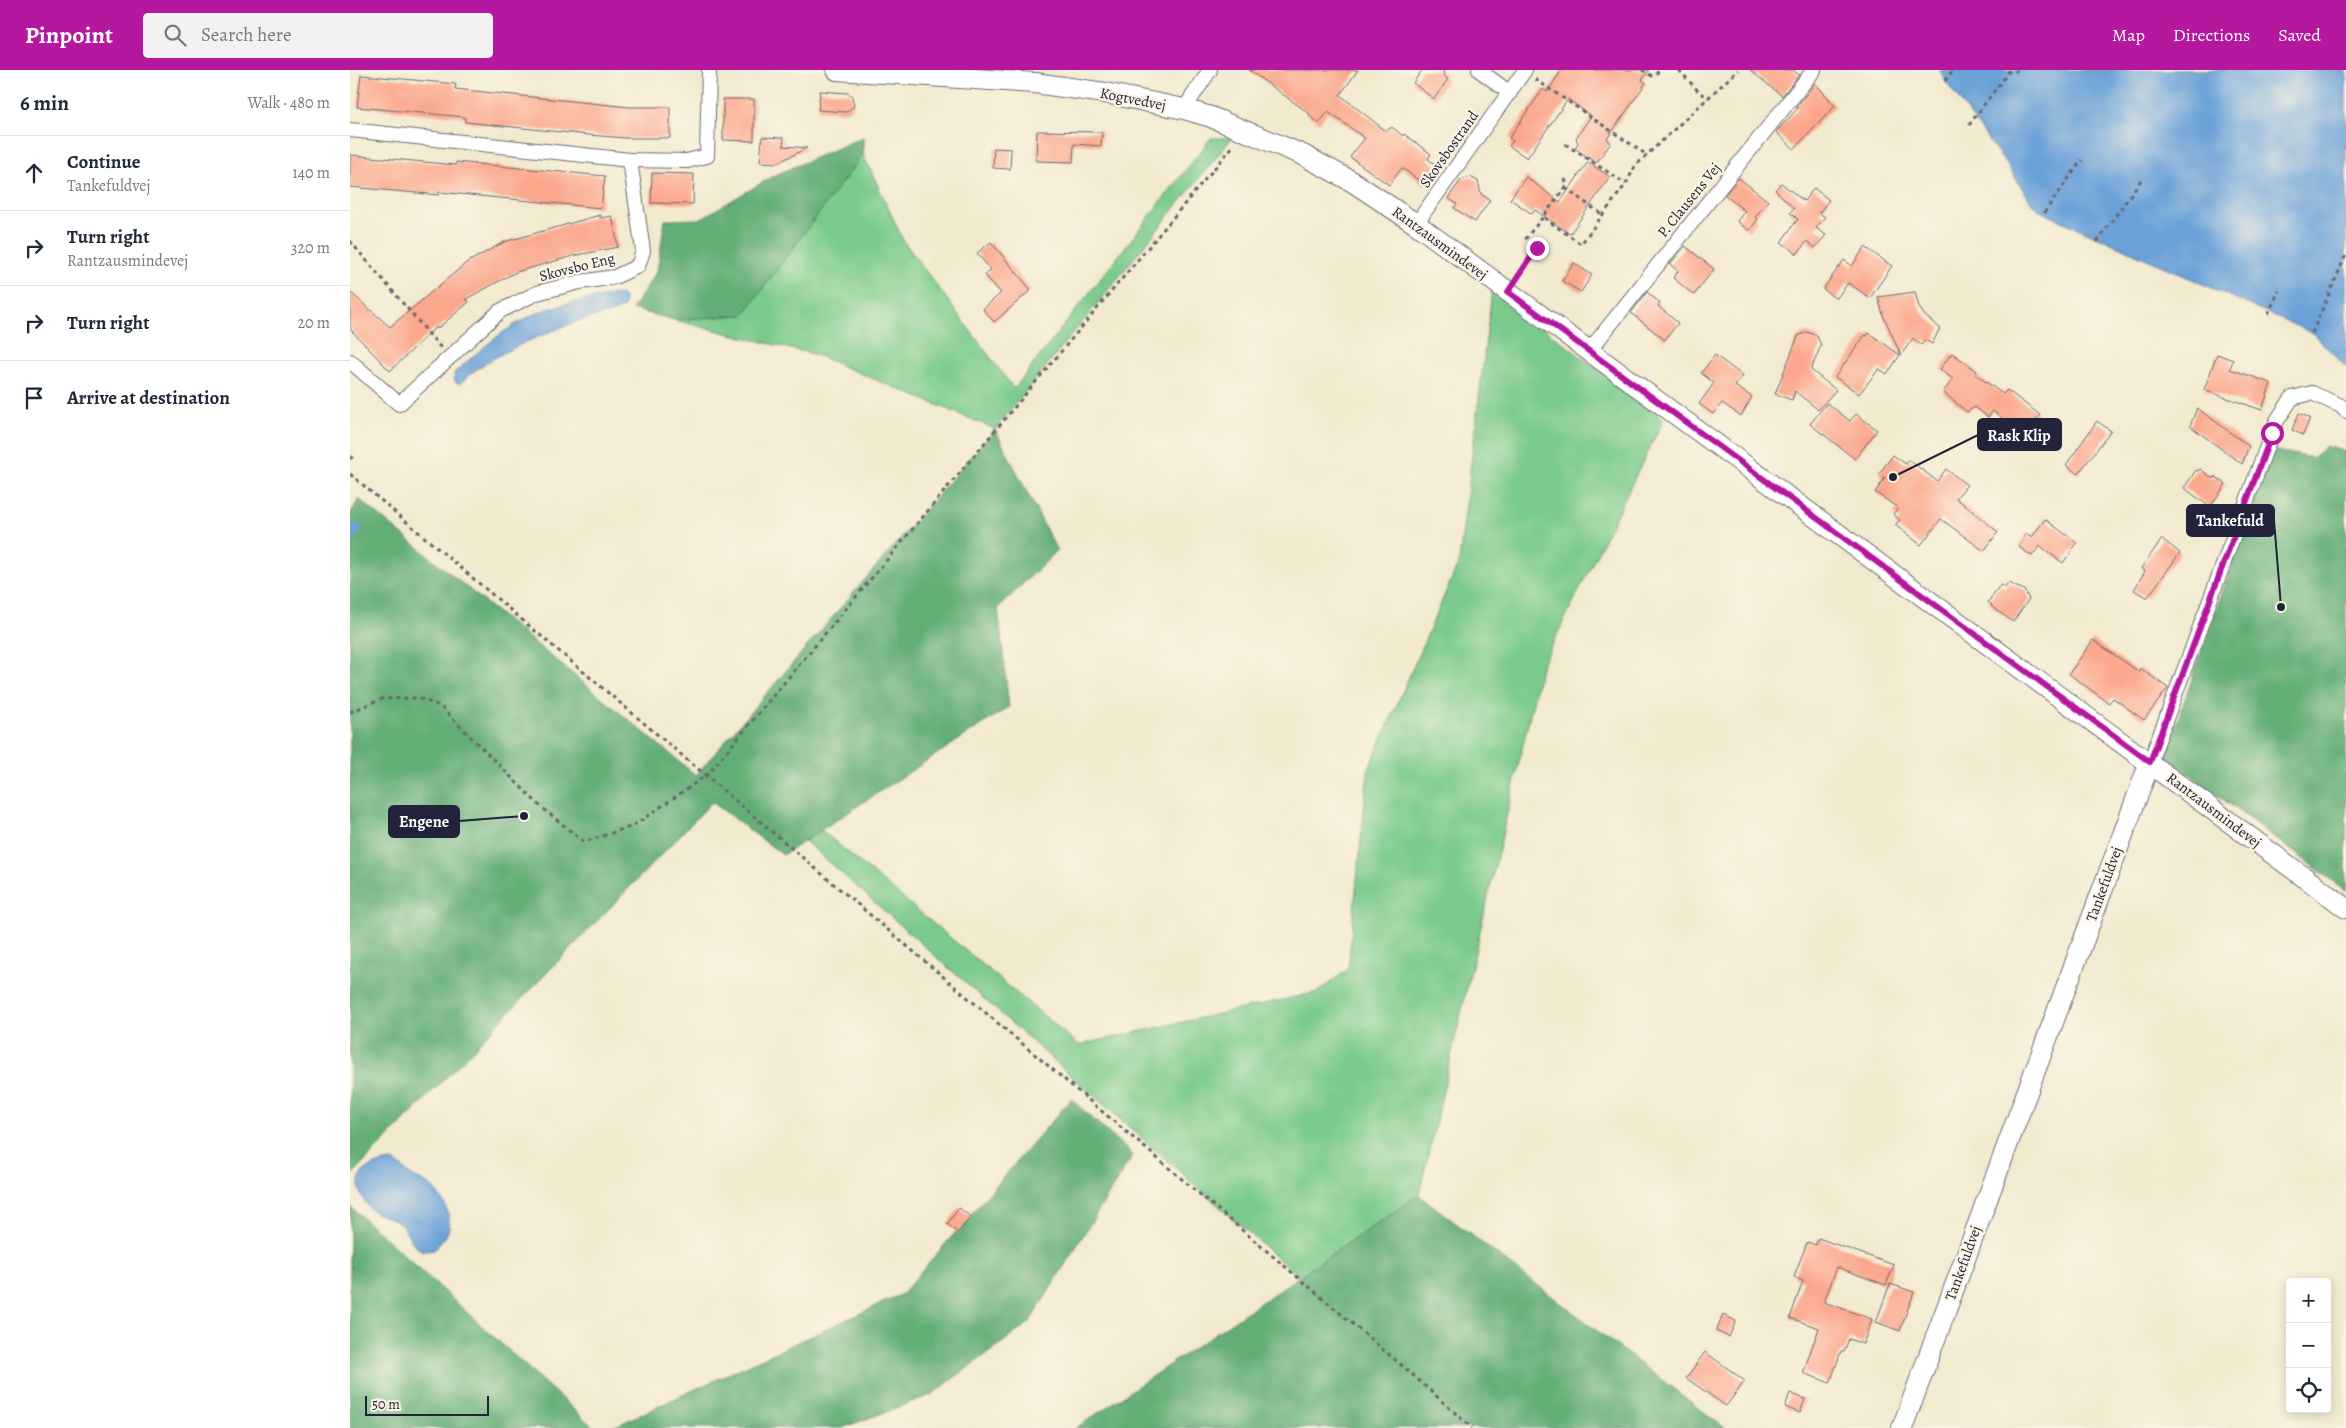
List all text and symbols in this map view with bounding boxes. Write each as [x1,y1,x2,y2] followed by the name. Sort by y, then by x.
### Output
[143,13,493,58] search box
[25,19,113,51] text: Pinpoint
[161,21,189,49] icon: search
[201,22,291,48] text: Search here
[2112,23,2145,47] text: Map
[2173,23,2250,47] text: Directions
[2278,23,2321,47] text: Saved
[1098,83,1168,115] street label: Kogtvedvej
[20,89,69,117] text: 6 min
[248,92,330,114] text: Walk · 480 m
[1415,106,1483,192] street label: Skovsbostrand
[67,149,141,175] text: Continue
[20,159,48,187] icon: ahead
[1653,159,1725,241] street label: P. Clausens Vej
[292,162,330,184] text: 140 m
[67,175,150,197] text: Tankefuldvej
[1388,202,1492,284] street label: Rantzausmindevej
[67,224,149,250] text: Turn right
[20,234,48,262] icon: right
[291,237,330,259] text: 320 m
[1526,237,1549,260] route end
[537,248,617,286] street label: Skovsbo Eng
[67,250,188,272] text: Rantzausmindevej
[20,309,48,337] icon: right
[67,310,149,336] text: Turn right
[297,312,330,334] text: 20 m
[20,384,48,412] icon: arrive
[67,385,230,411] text: Arrive at destination
[1978,419,2061,450] callout: Rask Klip
[2261,422,2284,445] route start
[1987,425,2051,447] text: Rask Klip
[2187,505,2274,536] callout: Tankefuld
[2196,510,2264,532] text: Tankefuld
[2163,768,2265,852] street label: Rantzausmindevej
[389,806,459,837] callout: Engene
[399,811,449,833] text: Engene
[2081,844,2127,924] street label: Tankefuldvej
[1940,1223,1986,1303] street label: Tankefuldvej
[2286,1278,2331,1413] map controls
[2286,1278,2331,1323] button: +
[2286,1323,2331,1368] button: −
[2286,1368,2331,1413] button: locate
[365,1393,489,1416] scale bar
[372,1395,400,1414] text: 50 m

